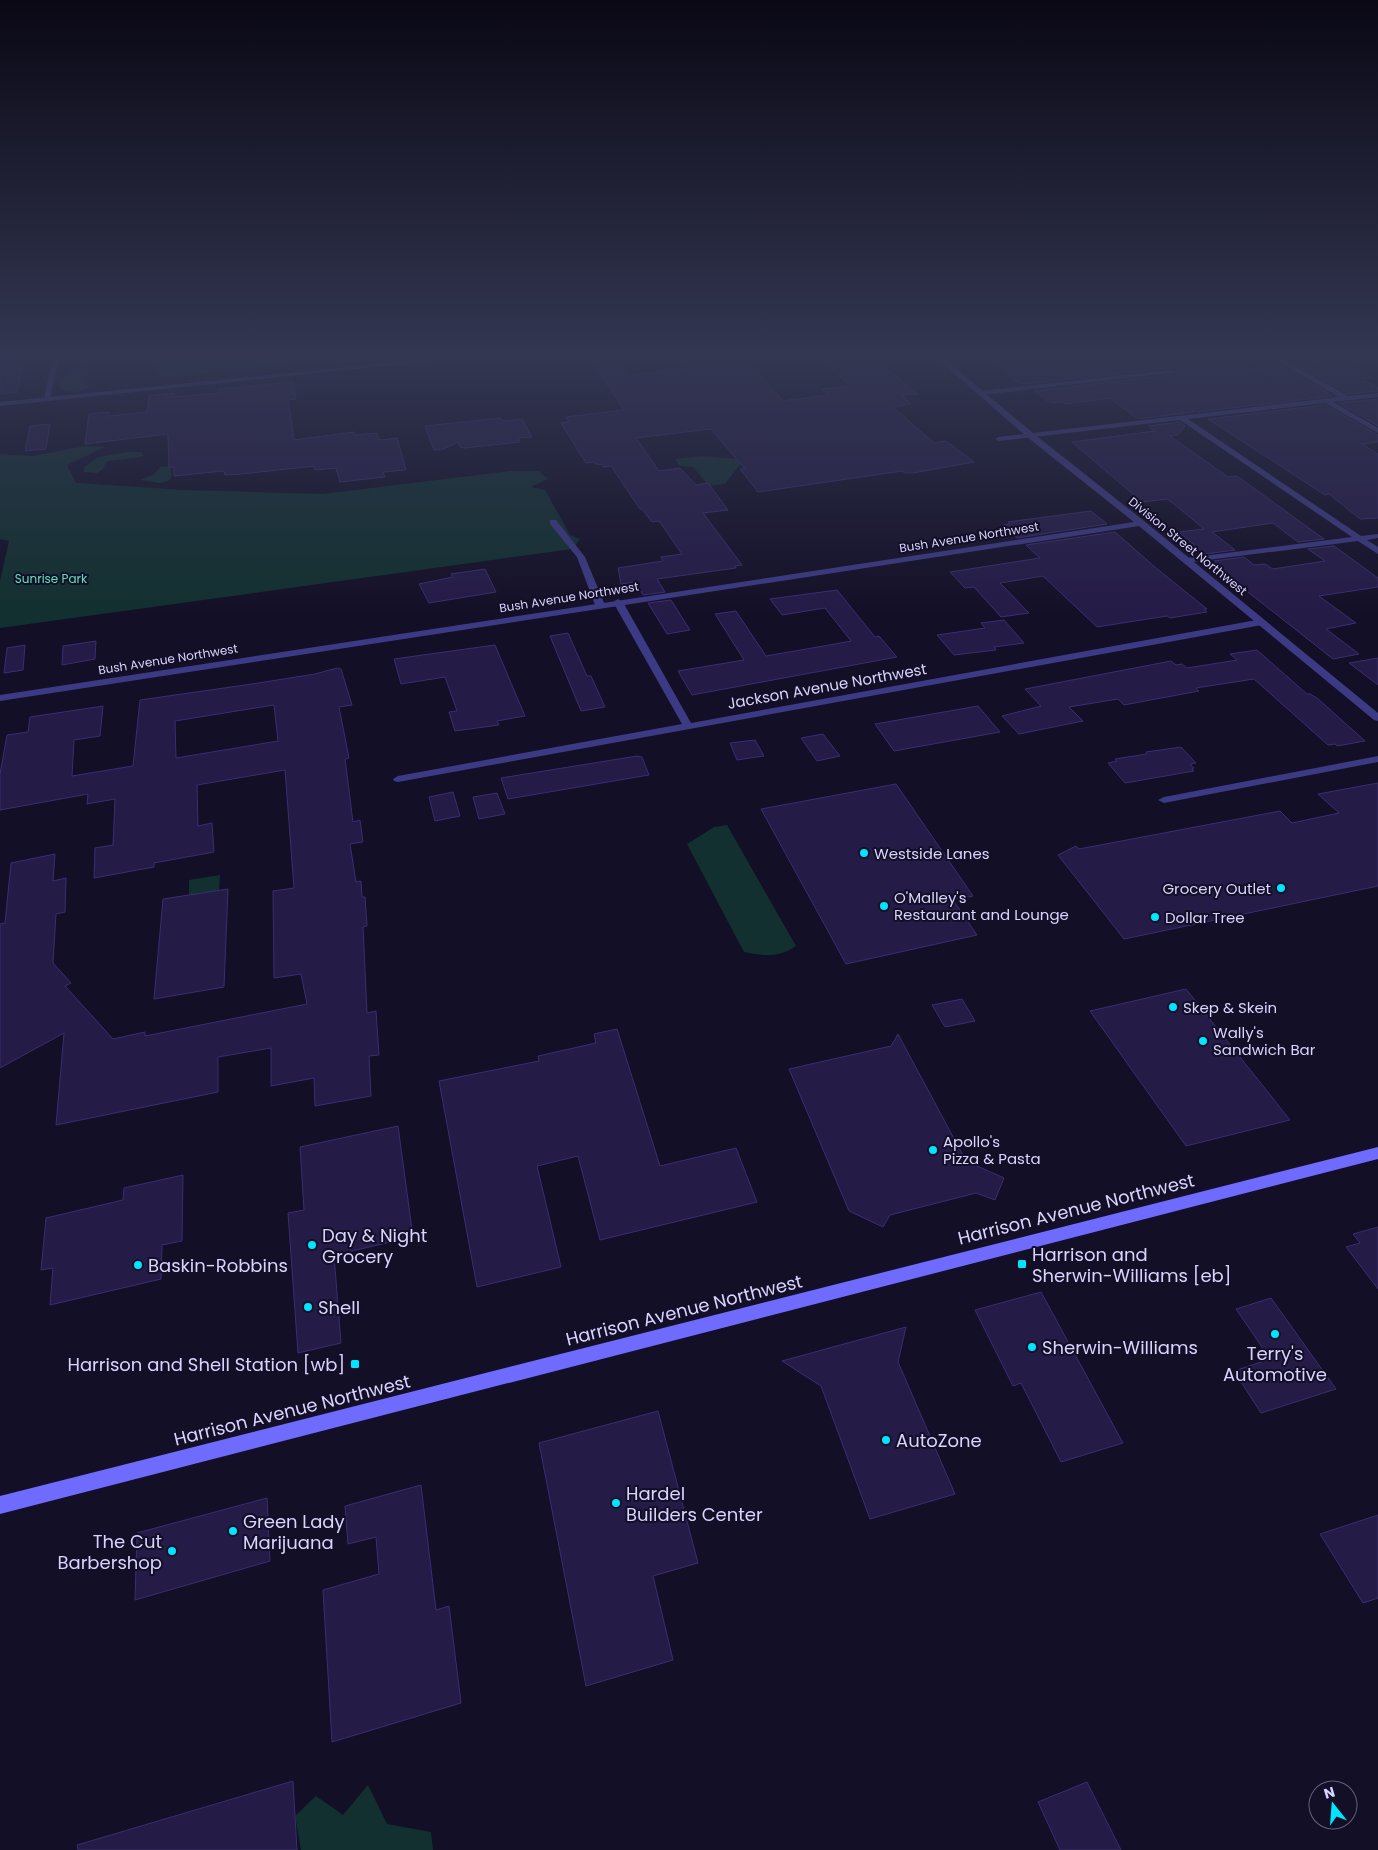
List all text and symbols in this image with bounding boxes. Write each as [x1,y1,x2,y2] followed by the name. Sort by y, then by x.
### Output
[1125,493,1251,599] street label: Division Street Northwest
[898,518,1040,556] street label: Bush Avenue Northwest
[15,570,88,587] park label: Sunrise Park
[498,578,640,616] street label: Bush Avenue Northwest
[97,640,239,678] street label: Bush Avenue Northwest
[726,658,928,714] street label: Jackson Avenue Northwest
[874,843,990,864] place label: Westside Lanes
[858,847,870,859] marker: Westside Lanes
[1162,878,1271,899] place label: Grocery Outlet
[1275,882,1287,894] marker: Grocery Outlet
[894,887,1069,925] place label: O'Malley's Restaurant and Lounge
[878,900,890,912] marker: O'Malley's Restaurant and Lounge
[1165,907,1245,928] place label: Dollar Tree
[1149,911,1161,923] marker: Dollar Tree
[1183,997,1277,1018] place label: Skep & Skein
[1167,1001,1179,1013] marker: Skep & Skein
[1213,1022,1316,1060] place label: Wally's Sandwich Bar
[1197,1035,1209,1047] marker: Wally's Sandwich Bar
[943,1131,1041,1169] place label: Apollo's Pizza & Pasta
[927,1144,939,1156] marker: Apollo's Pizza & Pasta
[955,1167,1197,1251] street label: Harrison Avenue Northwest
[322,1223,427,1269] place label: Day & Night Grocery
[306,1239,318,1251] marker: Day & Night Grocery
[1032,1242,1231,1288] place label: Harrison and Sherwin-Williams [eb]
[148,1253,288,1278] place label: Baskin-Robbins
[1016,1258,1028,1270] marker: Harrison and Sherwin-Williams [eb]
[132,1259,144,1271] marker: Baskin-Robbins
[563,1268,805,1352] street label: Harrison Avenue Northwest
[318,1295,360,1320] place label: Shell
[302,1301,314,1313] marker: Shell
[1269,1328,1281,1340] marker: Terry's Automotive
[1042,1335,1198,1360] place label: Sherwin-Williams
[1026,1341,1038,1353] marker: Sherwin-Williams
[1223,1341,1327,1387] place label: Terry's Automotive
[67,1352,345,1377] place label: Harrison and Shell Station [wb]
[349,1358,361,1370] marker: Harrison and Shell Station [wb]
[171,1368,413,1452] street label: Harrison Avenue Northwest
[896,1428,982,1453] place label: AutoZone
[880,1434,892,1446] marker: AutoZone
[626,1481,763,1527] place label: Hardel Builders Center
[610,1497,622,1509] marker: Hardel Builders Center
[243,1509,345,1555] place label: Green Lady Marijuana
[227,1525,239,1537] marker: Green Lady Marijuana
[57,1529,162,1575] place label: The Cut Barbershop
[166,1545,178,1557] marker: The Cut Barbershop
[1308,1780,1358,1830] north arrow
[1321,1781,1337,1804] text: N

